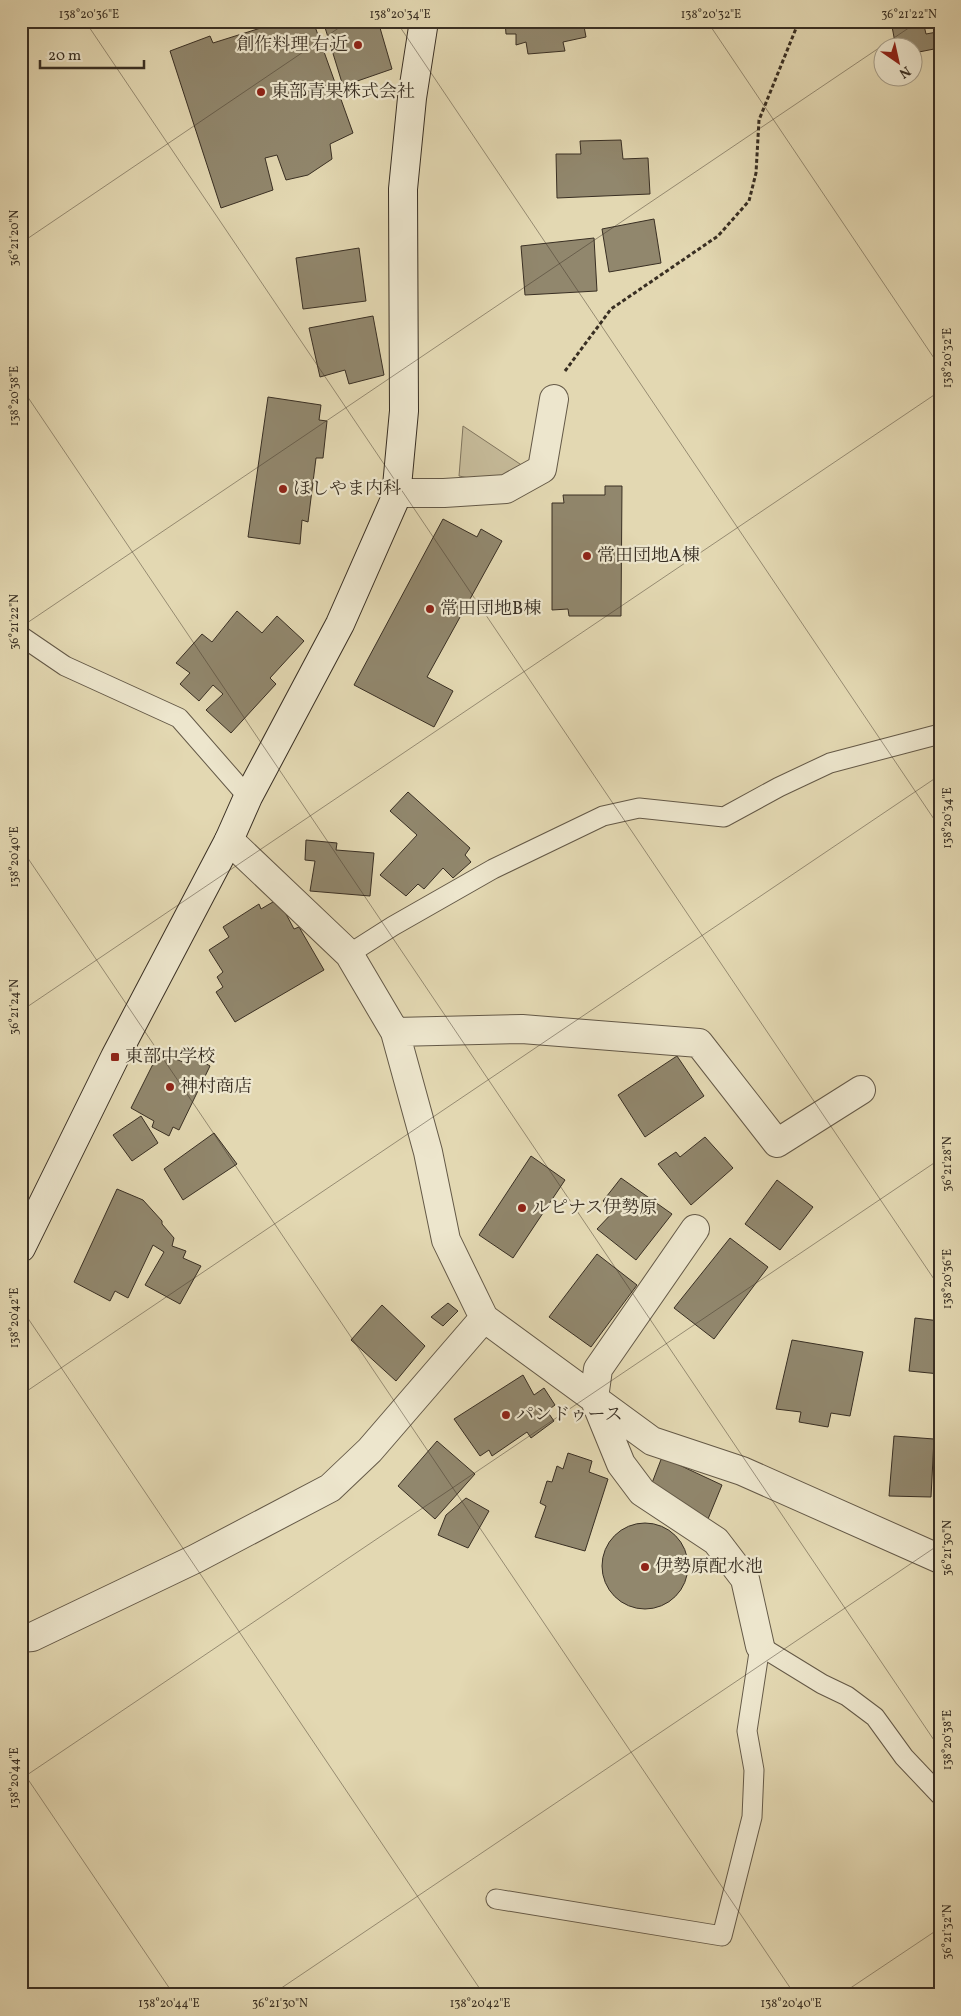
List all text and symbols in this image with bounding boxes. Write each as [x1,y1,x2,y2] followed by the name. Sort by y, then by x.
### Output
[59,7,119,23] text: 138°20'36"E
[369,7,431,23] text: 138°20'34"E
[681,7,741,23] text: 138°20'32"E
[881,7,937,23] text: 36°21'22"N
[236,33,348,58] place label: 創作料理 右近
[40,38,144,70] scale bar
[874,38,924,88] north arrow
[352,39,364,51] marker: 創作料理 右近
[48,46,81,67] text: 20 m
[895,61,914,82] text: N
[271,80,415,105] place label: 東部青果株式会社
[255,86,267,98] marker: 東部青果株式会社
[7,210,23,266] text: 36°21'20"N
[940,328,956,388] text: 138°20'32"E
[7,366,23,426] text: 138°20'38"E
[293,477,401,502] place label: ほしやま内科
[277,483,289,495] marker: ほしやま内科
[597,544,700,569] place label: 常田団地A棟
[581,550,593,562] marker: 常田団地A棟
[7,594,23,650] text: 36°21'22"N
[440,597,541,622] place label: 常田団地B棟
[424,603,436,615] marker: 常田団地B棟
[940,787,956,849] text: 138°20'34"E
[7,826,23,888] text: 138°20'40"E
[7,979,23,1035] text: 36°21'24"N
[125,1045,215,1070] place label: 東部中学校
[109,1051,121,1063] marker: 東部中学校
[180,1075,252,1100] place label: 神村商店
[164,1081,176,1093] marker: 神村商店
[940,1136,956,1192] text: 36°21'28"N
[532,1196,657,1221] place label: ルピナス伊勢原
[516,1202,528,1214] marker: ルピナス伊勢原
[940,1249,956,1309] text: 138°20'36"E
[7,1288,23,1348] text: 138°20'42"E
[516,1403,623,1428] place label: パンドゥース
[500,1409,512,1421] marker: パンドゥース
[940,1520,956,1576] text: 36°21'30"N
[655,1555,763,1580] place label: 伊勢原配水池
[639,1561,651,1573] marker: 伊勢原配水池
[940,1710,956,1770] text: 138°20'38"E
[7,1747,23,1809] text: 138°20'44"E
[940,1904,956,1960] text: 36°21'32"N
[138,1996,200,2012] text: 138°20'44"E
[252,1996,308,2012] text: 36°21'30"N
[450,1996,510,2012] text: 138°20'42"E
[760,1996,822,2012] text: 138°20'40"E

